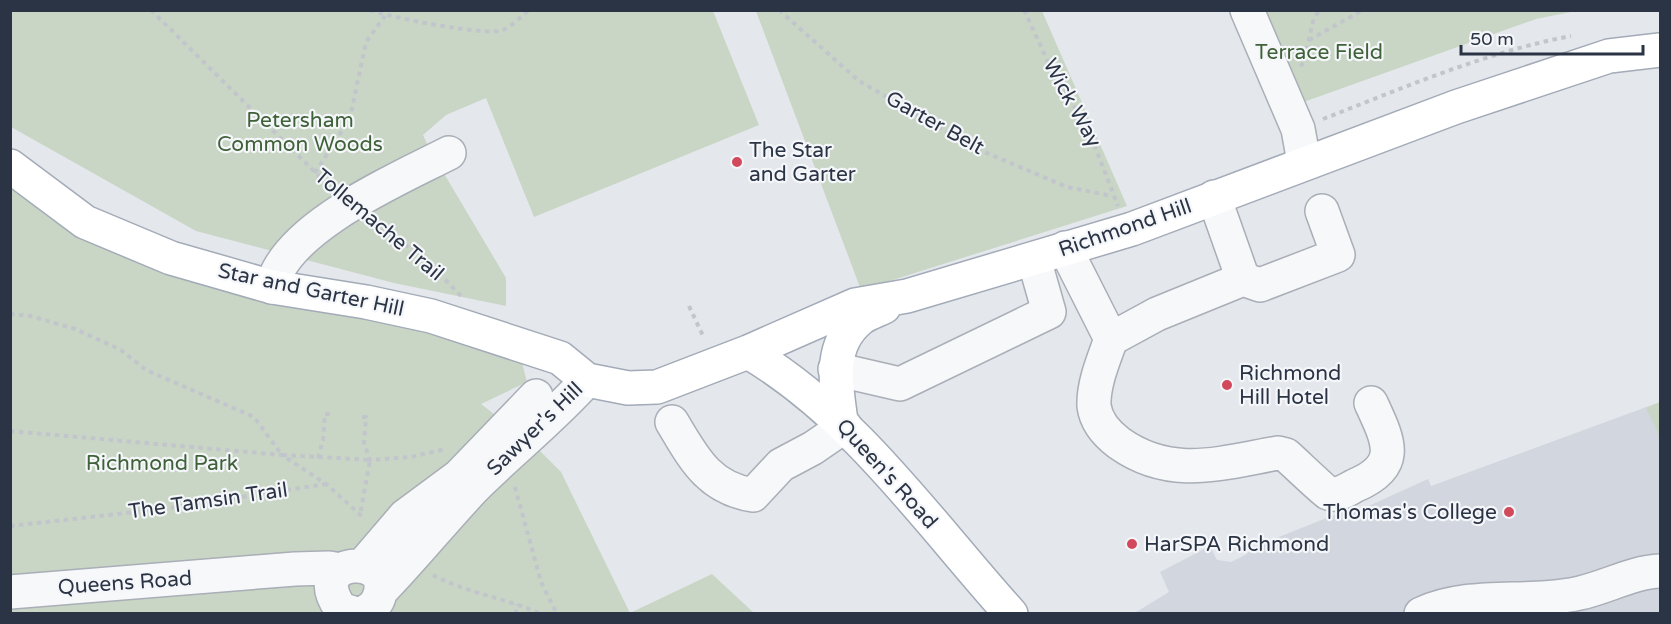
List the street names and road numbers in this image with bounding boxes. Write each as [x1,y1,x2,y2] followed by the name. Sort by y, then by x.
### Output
[1037,54,1107,152] street label: Wick Way
[881,86,989,160] street label: Garter Belt
[309,164,449,286] street label: Tollemache Trail
[1055,194,1195,262] street label: Richmond Hill
[216,258,406,322] street label: Star and Garter Hill
[482,377,588,481] street label: Sawyer's Hill
[831,414,943,534] street label: Queen's Road
[127,477,289,525] street label: The Tamsin Trail
[57,566,193,600] street label: Queens Road

